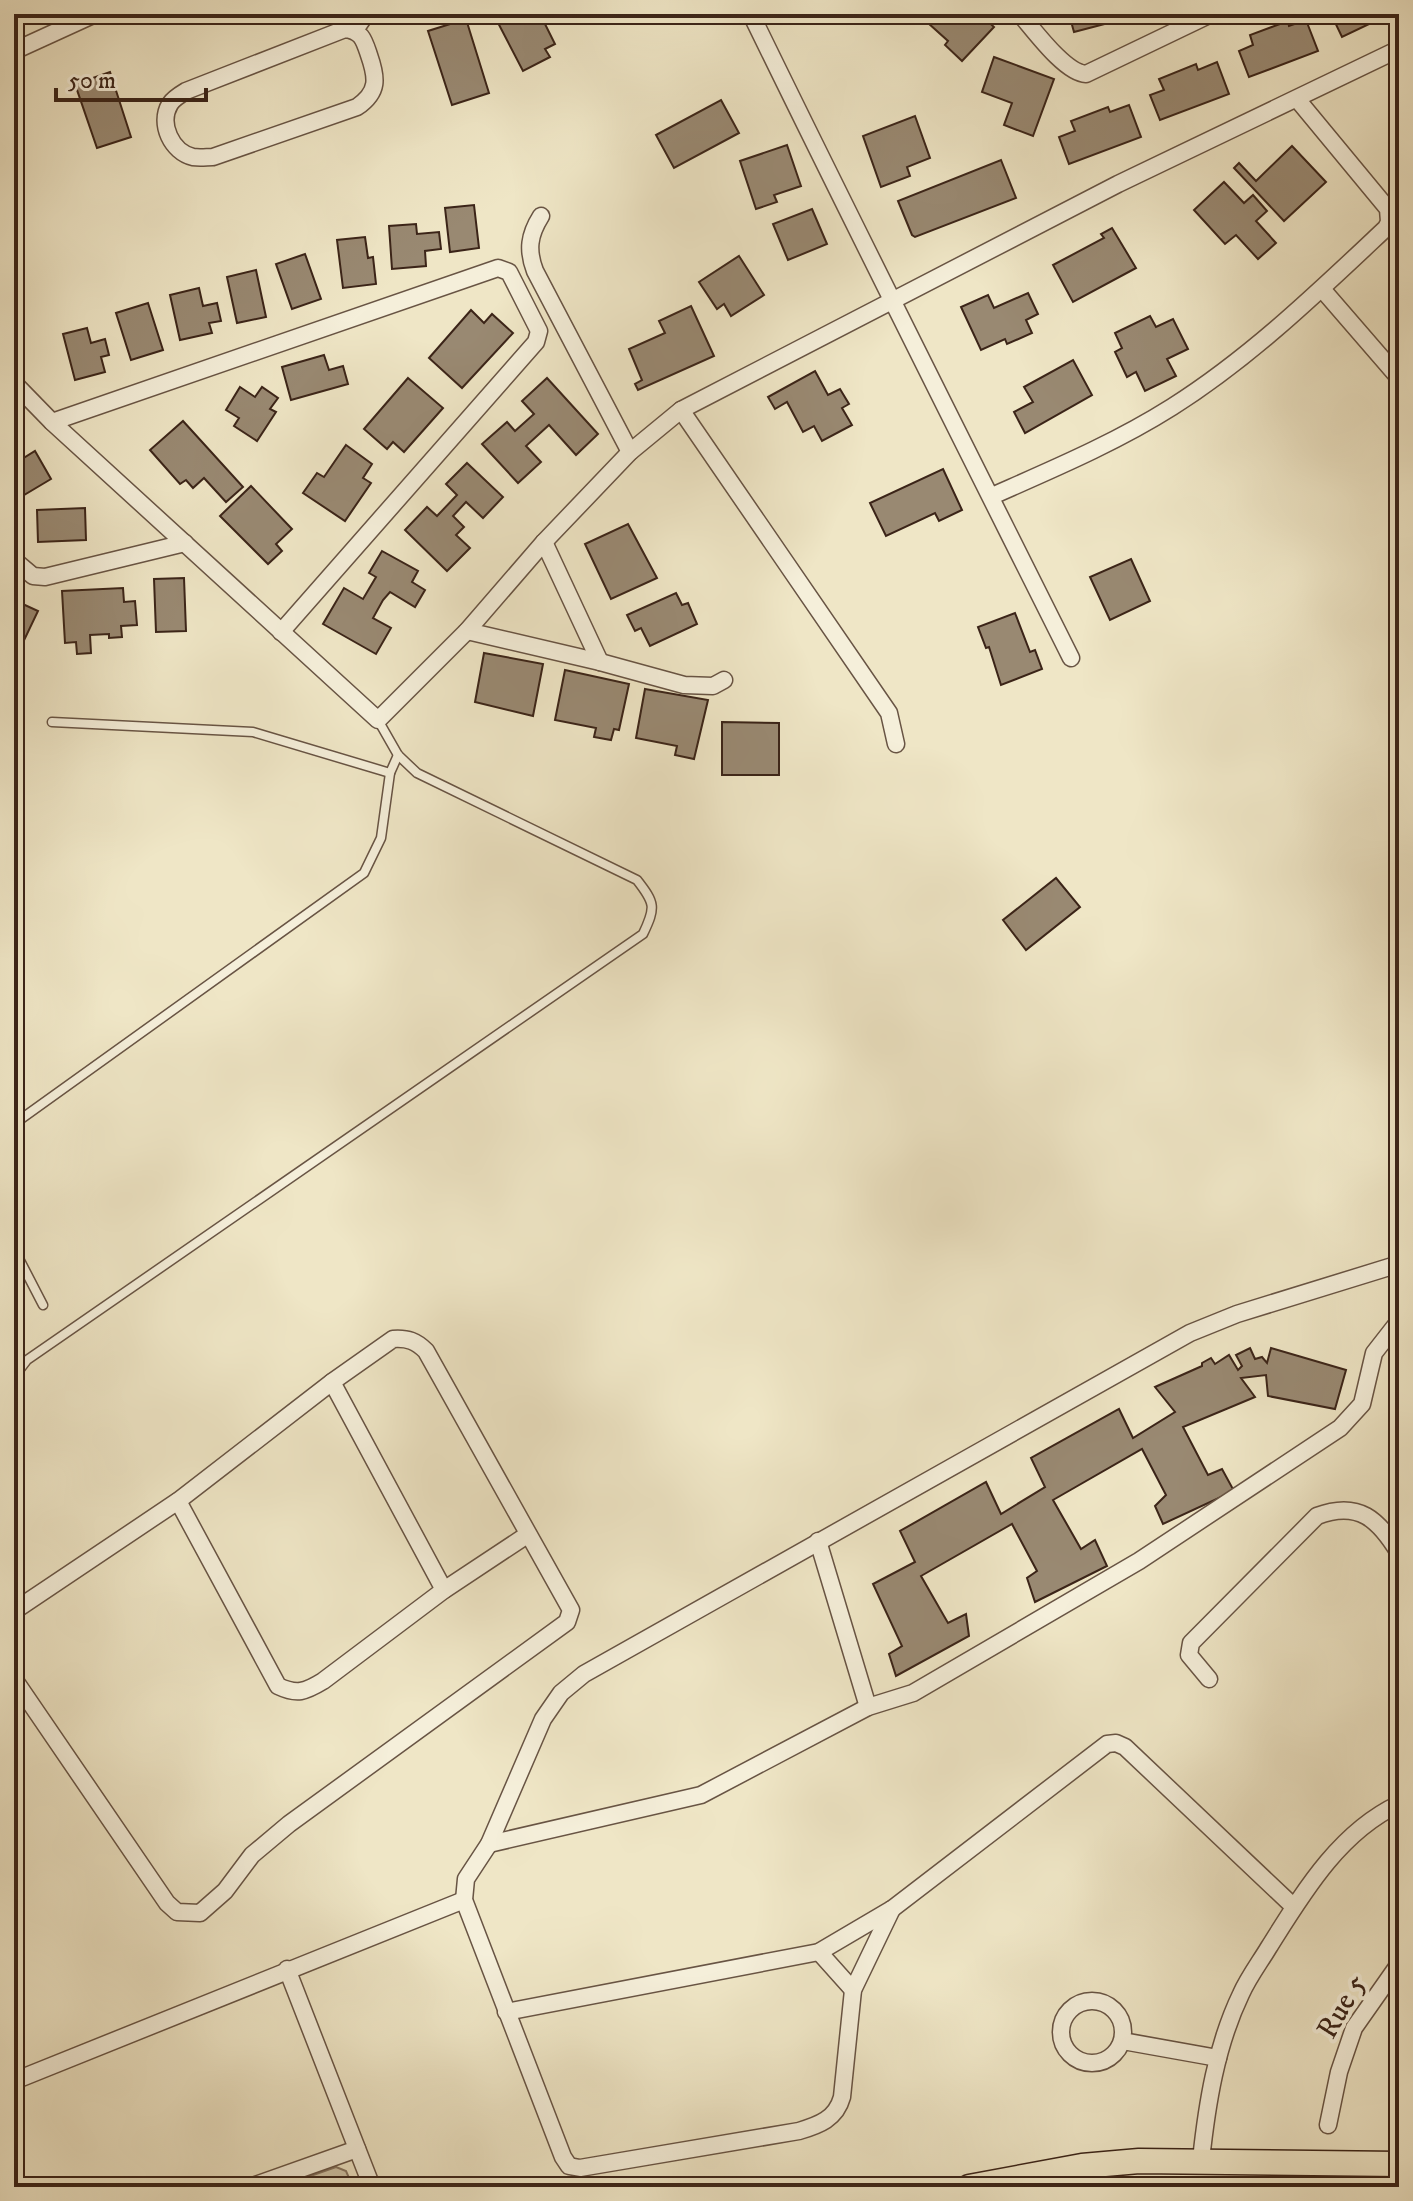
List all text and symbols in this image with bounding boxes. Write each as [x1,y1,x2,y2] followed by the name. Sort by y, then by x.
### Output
[56,52,206,102] scale bar
[68,66,116,96] text: 50 m
[1309,1968,1375,2046] street label: Rue 5

